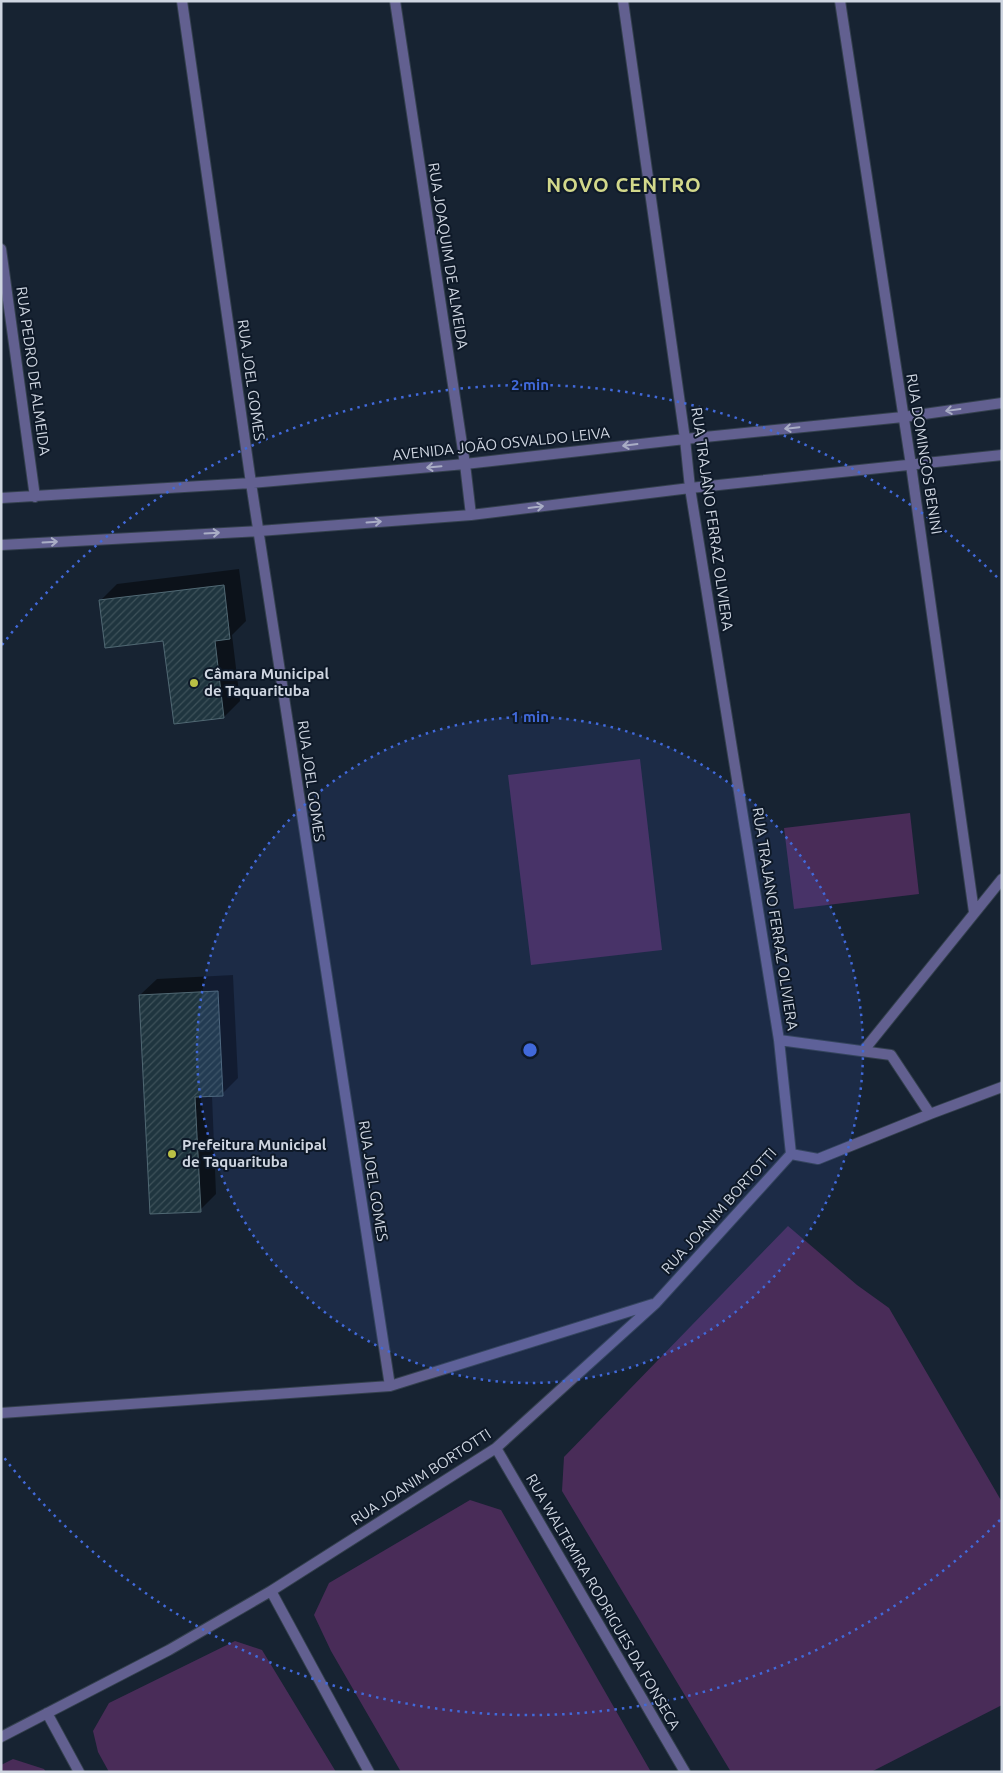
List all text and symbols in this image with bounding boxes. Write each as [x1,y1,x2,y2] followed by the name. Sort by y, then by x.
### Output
[425,161,472,351] street label: RUA JOAQUIM DE ALMEIDA
[546,173,702,196] district label: NOVO CENTRO
[13,285,54,457] street label: RUA PEDRO DE ALMEIDA
[235,318,268,442] street label: RUA JOEL GOMES
[903,372,946,535] street label: RUA DOMINGOS BENINI
[511,376,549,393] text: 2 min
[946,405,962,415] one-way arrow
[688,406,737,632] street label: RUA TRAJANO FERRAZ OLIVIERA
[784,423,800,433] one-way arrow
[392,424,611,463] street label: AVENIDA JOÃO OSVALDO LEIVA
[623,440,639,450] one-way arrow
[426,462,442,472] one-way arrow
[528,502,544,512] one-way arrow
[366,517,382,527] one-way arrow
[204,529,220,538] one-way arrow
[42,538,58,547] one-way arrow
[204,665,329,699] place label: Câmara Municipal de Taquarituba
[188,677,200,689] marker: Câmara Municipal de Taquarituba
[511,708,549,725] text: 1 min
[295,719,328,843] street label: RUA JOEL GOMES
[749,806,802,1032] street label: RUA TRAJANO FERRAZ OLIVIERA
[521,1041,539,1059] centre of rings
[356,1119,391,1243] street label: RUA JOEL GOMES
[182,1136,327,1170] place label: Prefeitura Municipal de Taquarituba
[658,1144,780,1277] street label: RUA JOANIM BORTOTTI
[166,1148,178,1160] marker: Prefeitura Municipal de Taquarituba
[348,1425,494,1528] street label: RUA JOANIM BORTOTTI
[523,1471,684,1733] street label: RUA WALTEMIRA RODRIGUES DA FONSECA

